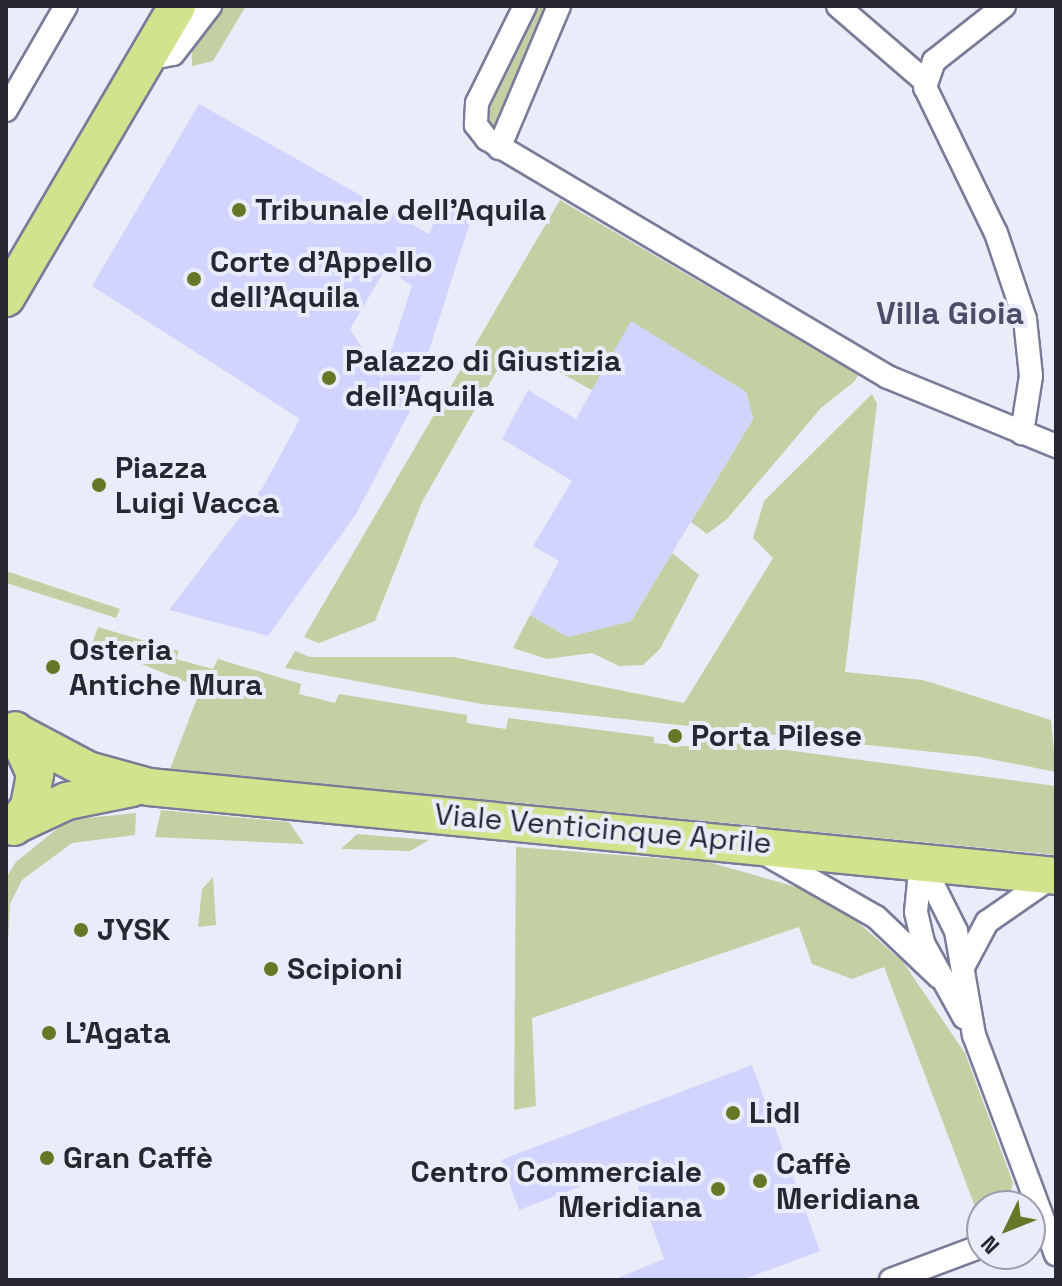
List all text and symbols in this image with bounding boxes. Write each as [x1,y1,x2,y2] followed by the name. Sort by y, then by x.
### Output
[255,192,546,228] place label: Tribunale dell'Aquila
[230,201,248,219] marker: Tribunale dell'Aquila
[210,244,433,314] place label: Corte d'Appello dell'Aquila
[185,270,203,288] marker: Corte d'Appello dell'Aquila
[876,294,1024,332] district label: Villa Gioia
[345,343,621,414] place label: Palazzo di Giustizia dell'Aquila
[320,369,338,387] marker: Palazzo di Giustizia dell'Aquila
[115,450,280,520] place label: Piazza Luigi Vacca
[90,476,108,494] marker: Piazza Luigi Vacca
[69,632,263,702] place label: Osteria Antiche Mura
[44,658,62,676] marker: Osteria Antiche Mura
[691,718,862,754] place label: Porta Pilese
[666,727,684,745] marker: Porta Pilese
[433,796,773,862] street label: Viale Venticinque Aprile
[97,912,170,948] place label: JYSK
[72,921,90,939] marker: JYSK
[287,951,403,987] place label: Scipioni
[262,960,280,978] marker: Scipioni
[65,1015,170,1051] place label: L'Agata
[40,1024,58,1042] marker: L'Agata
[749,1095,800,1131] place label: Lidl
[724,1104,742,1122] marker: Lidl
[63,1140,213,1176] place label: Gran Caffè
[776,1146,920,1216] place label: Caffè Meridiana
[38,1149,56,1167] marker: Gran Caffè
[411,1154,702,1224] place label: Centro Commerciale Meridiana
[751,1172,769,1190] marker: Caffè Meridiana
[709,1180,727,1198] marker: Centro Commerciale Meridiana
[966,1190,1046,1270] north arrow
[975,1230,1005,1260] text: N

